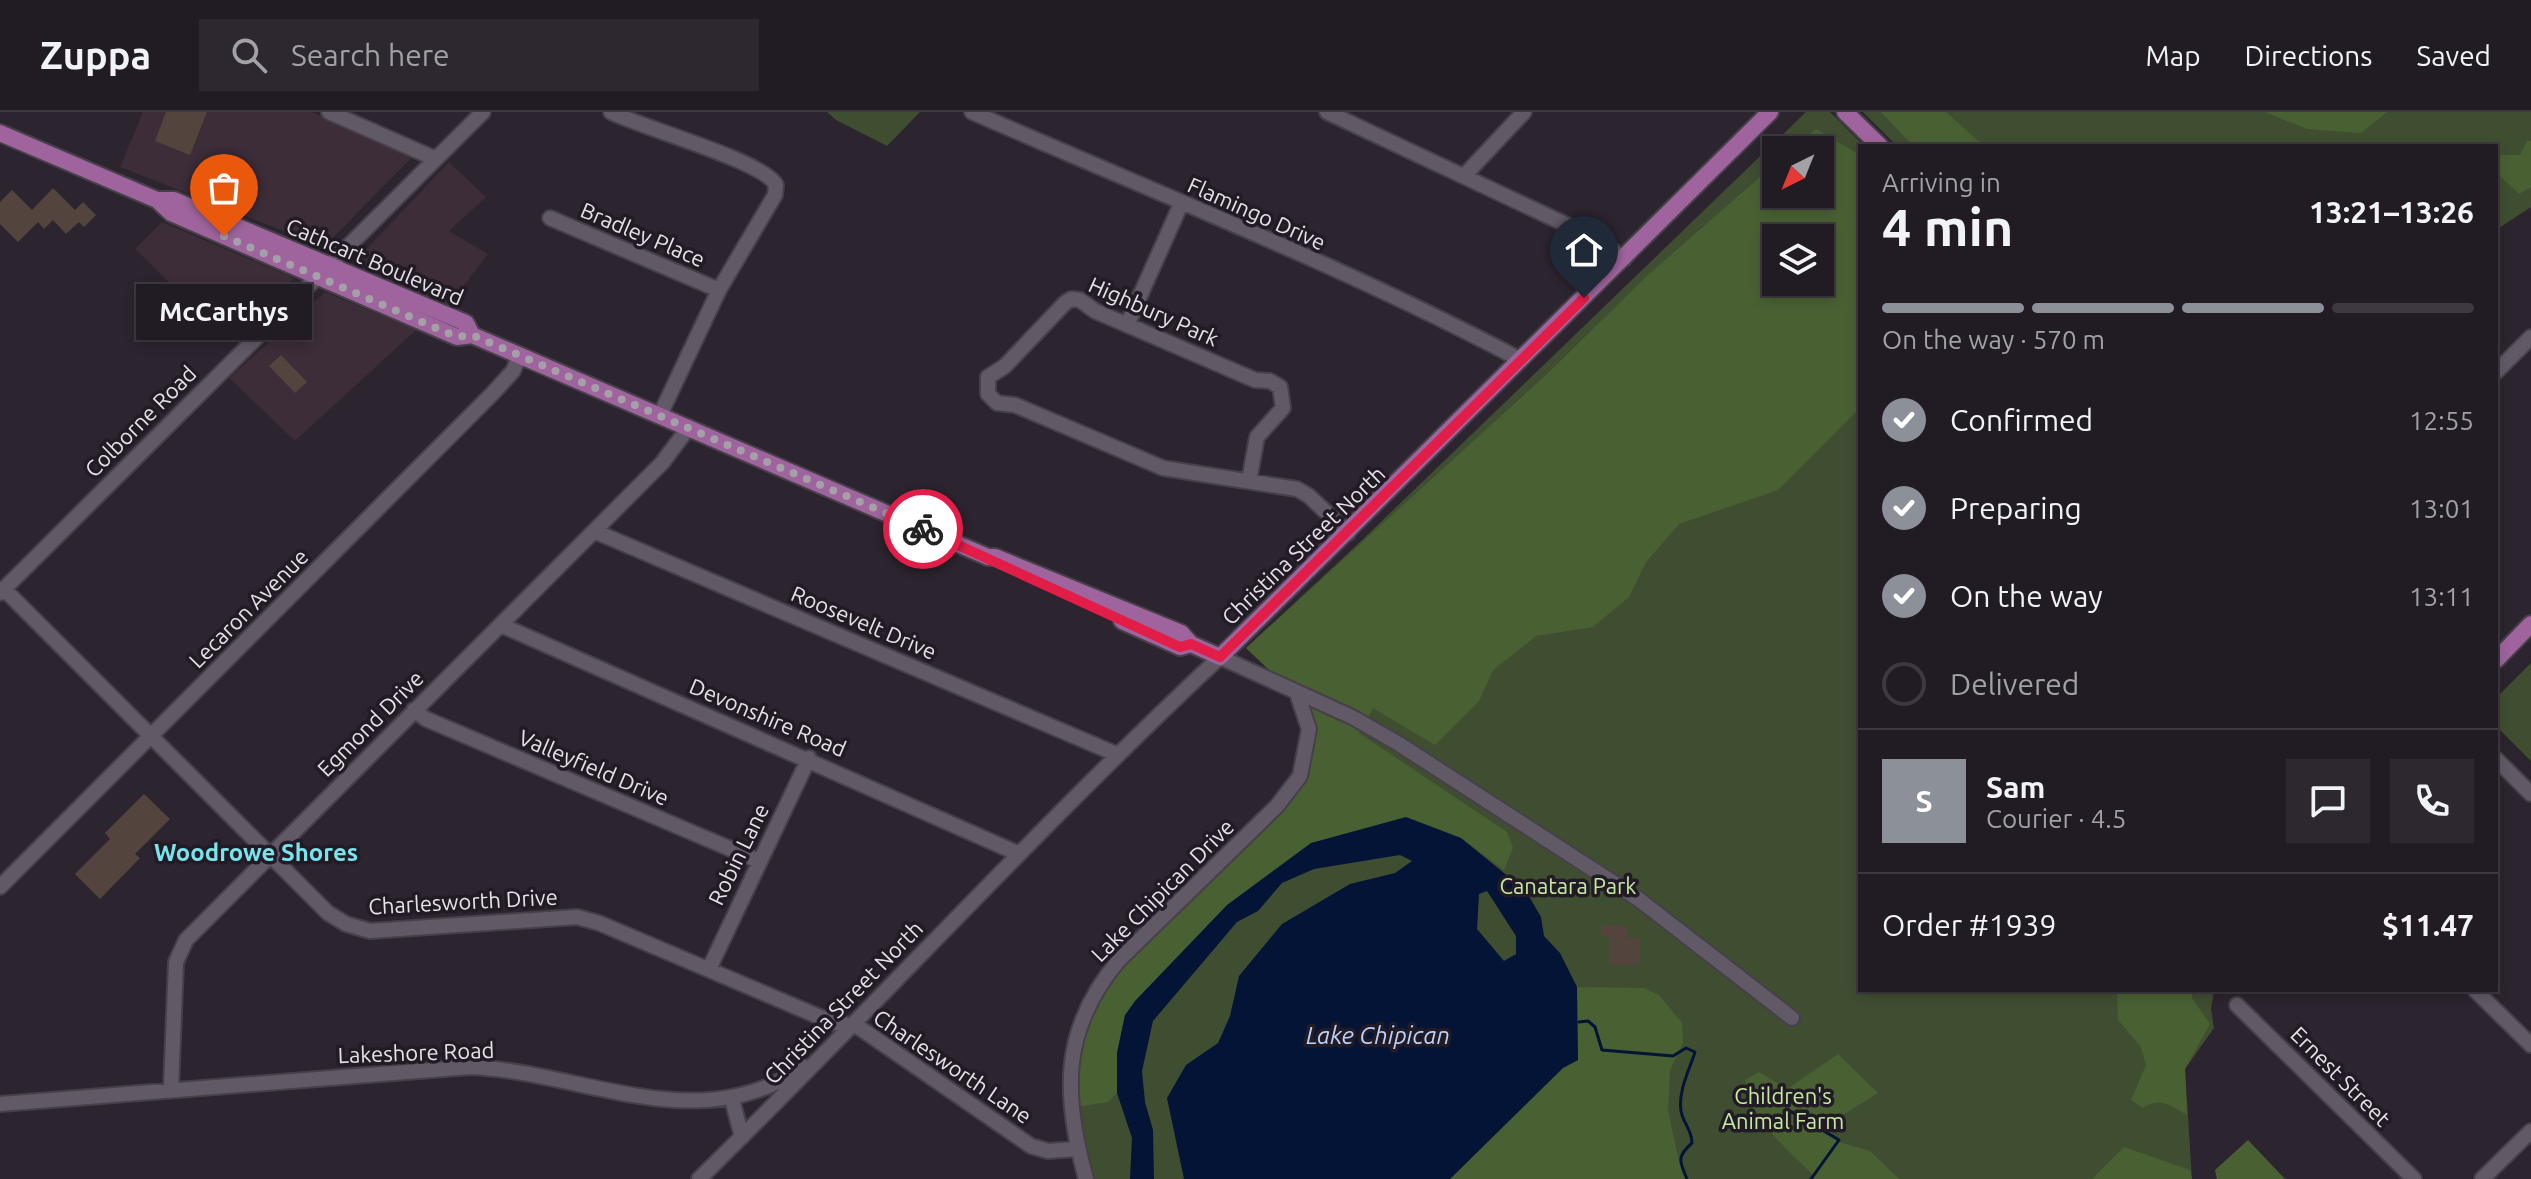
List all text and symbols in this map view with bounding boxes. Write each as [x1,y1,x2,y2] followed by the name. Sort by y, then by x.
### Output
[199,19,759,91] search box
[227,33,271,77] icon: search
[40,34,151,76] text: Zuppa
[291,38,450,72] text: Search here
[2145,40,2201,71] text: Map
[2245,40,2372,71] text: Directions
[2416,40,2491,71] text: Saved
[1762,136,1834,208] north arrow
[1762,136,1834,296] map controls
[190,154,258,236] pin
[202,166,246,210] icon: bag
[1882,168,2001,197] text: Arriving in
[1184,171,1330,255] street label: Flamingo Drive
[2309,195,2474,229] text: 13:21–13:26
[577,197,709,271] street label: Bradley Place
[1882,198,2013,256] text: 4 min
[283,212,467,310] street label: Cathcart Boulevard
[1550,216,1618,298] pin
[1762,224,1834,296] button: layers
[1562,228,1606,272] icon: home
[1085,271,1223,351] street label: Highbury Park
[136,284,312,340] callout: McCarthys
[159,297,289,326] text: McCarthys
[1882,325,2105,354] text: On the way · 570 m
[79,360,201,482] street label: Colborne Road
[1882,398,1926,442] icon: check
[1950,403,2093,437] text: Confirmed
[2409,406,2474,435] text: 12:55
[1216,461,1390,629] street label: Christina Street North
[1882,486,1926,530] icon: check
[883,489,963,569] courier
[1950,491,2082,525] text: Preparing
[2409,494,2474,523] text: 13:01
[901,507,945,551] icon: bike
[183,543,313,673] street label: Lecaron Avenue
[1882,574,1926,618] icon: check
[1950,579,2103,613] text: On the way
[788,580,940,664] street label: Roosevelt Drive
[2409,582,2474,611] text: 13:11
[312,665,428,781] street label: Egmond Drive
[1950,667,2079,701] text: Delivered
[686,673,850,761] street label: Devonshire Road
[515,724,673,810] street label: Valleyfield Drive
[2286,759,2370,843] button: chat
[2390,759,2474,843] button: phone
[1986,770,2045,804] text: Sam
[1915,784,1933,818] text: S
[703,799,773,909] street label: Robin Lane
[1986,804,2126,833] text: Courier · 4.5
[1086,814,1238,966] street label: Lake Chipican Drive
[154,839,358,866] district label: Woodrowe Shores
[1500,873,1636,898] park label: Canatara Park
[368,884,558,918] street label: Charlesworth Drive
[1882,908,2056,942] text: Order #1939
[2382,908,2474,942] text: $11.47
[759,915,927,1089] street label: Christina Street North
[869,1004,1037,1128] street label: Charlesworth Lane
[2286,1021,2396,1131] street label: Ernest Street
[1306,1022,1450,1049] water label: Lake Chipican
[337,1037,495,1067] street label: Lakeshore Road
[1722,1083,1844,1133] park label: Children's Animal Farm

